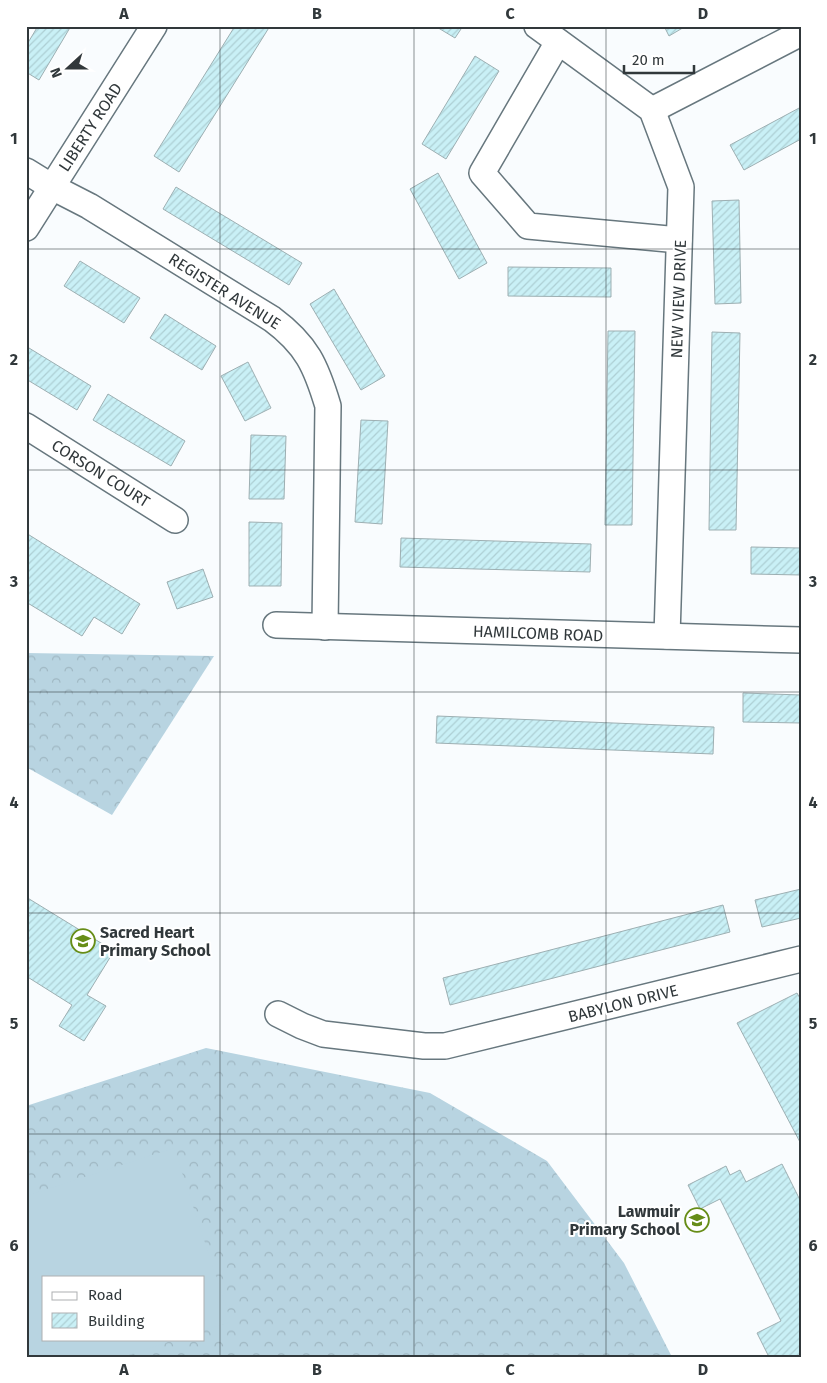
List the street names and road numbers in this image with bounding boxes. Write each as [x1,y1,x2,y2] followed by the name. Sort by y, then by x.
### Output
[55,80,126,175] street label: LIBERTY ROAD
[667,239,690,359] street label: NEW VIEW DRIVE
[165,249,284,334] street label: REGISTER AVENUE
[48,436,154,512] street label: CORSON COURT
[472,622,603,645] street label: HAMILCOMB ROAD
[566,981,680,1026] street label: BABYLON DRIVE

